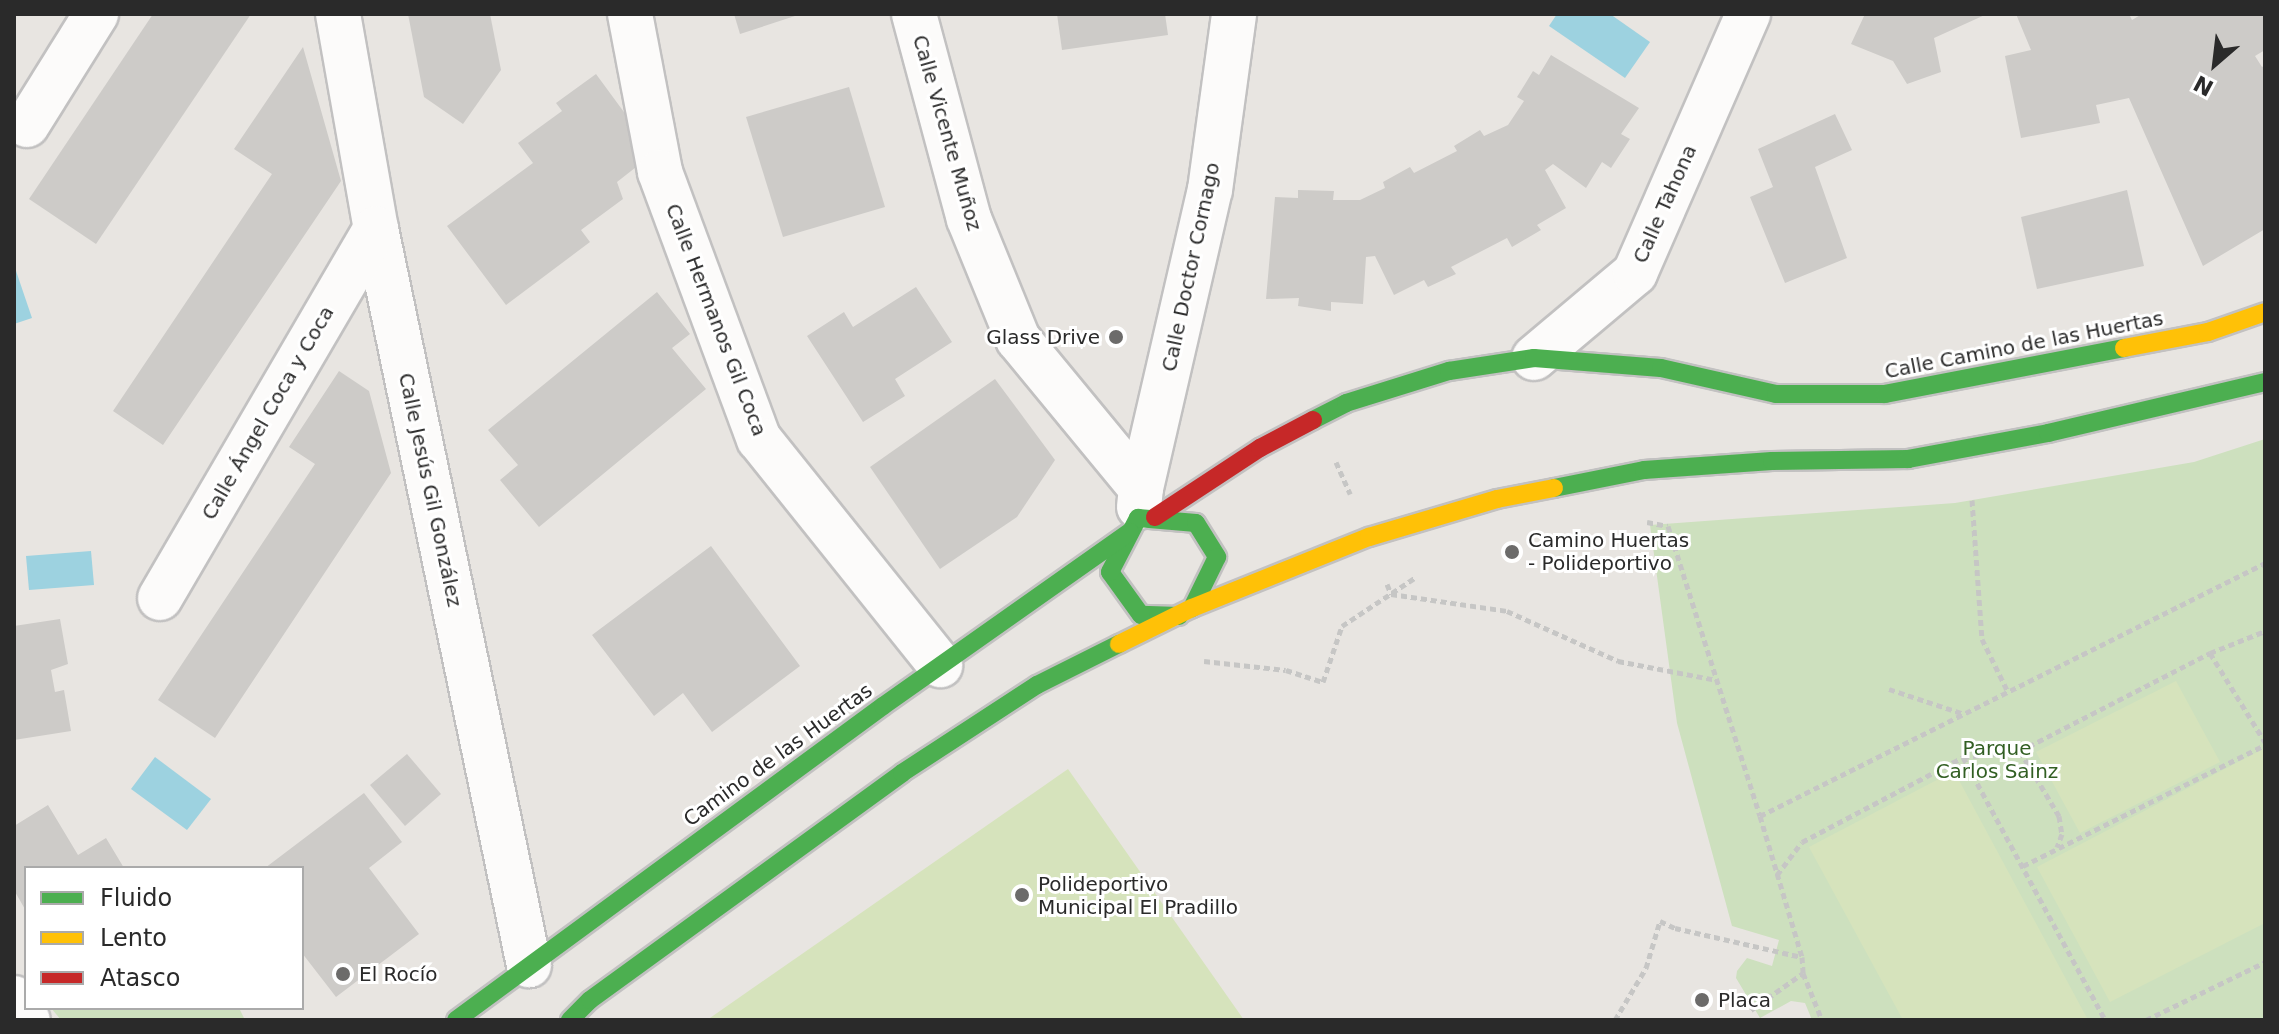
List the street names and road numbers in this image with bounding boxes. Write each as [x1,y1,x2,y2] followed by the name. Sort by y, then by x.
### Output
[908,32,986,234] street label: Calle Vicente Muñoz
[1628,141,1702,267] street label: Calle Tahona
[1157,160,1225,374] street label: Calle Doctor Cornago
[661,200,771,440] street label: Calle Hermanos Gil Coca
[197,302,339,524] street label: Calle Ángel Coca y Coca
[1883,306,2165,384] street label: Calle Camino de las Huertas
[393,371,467,609] street label: Calle Jesús Gil González
[679,679,877,831] street label: Camino de las Huertas

